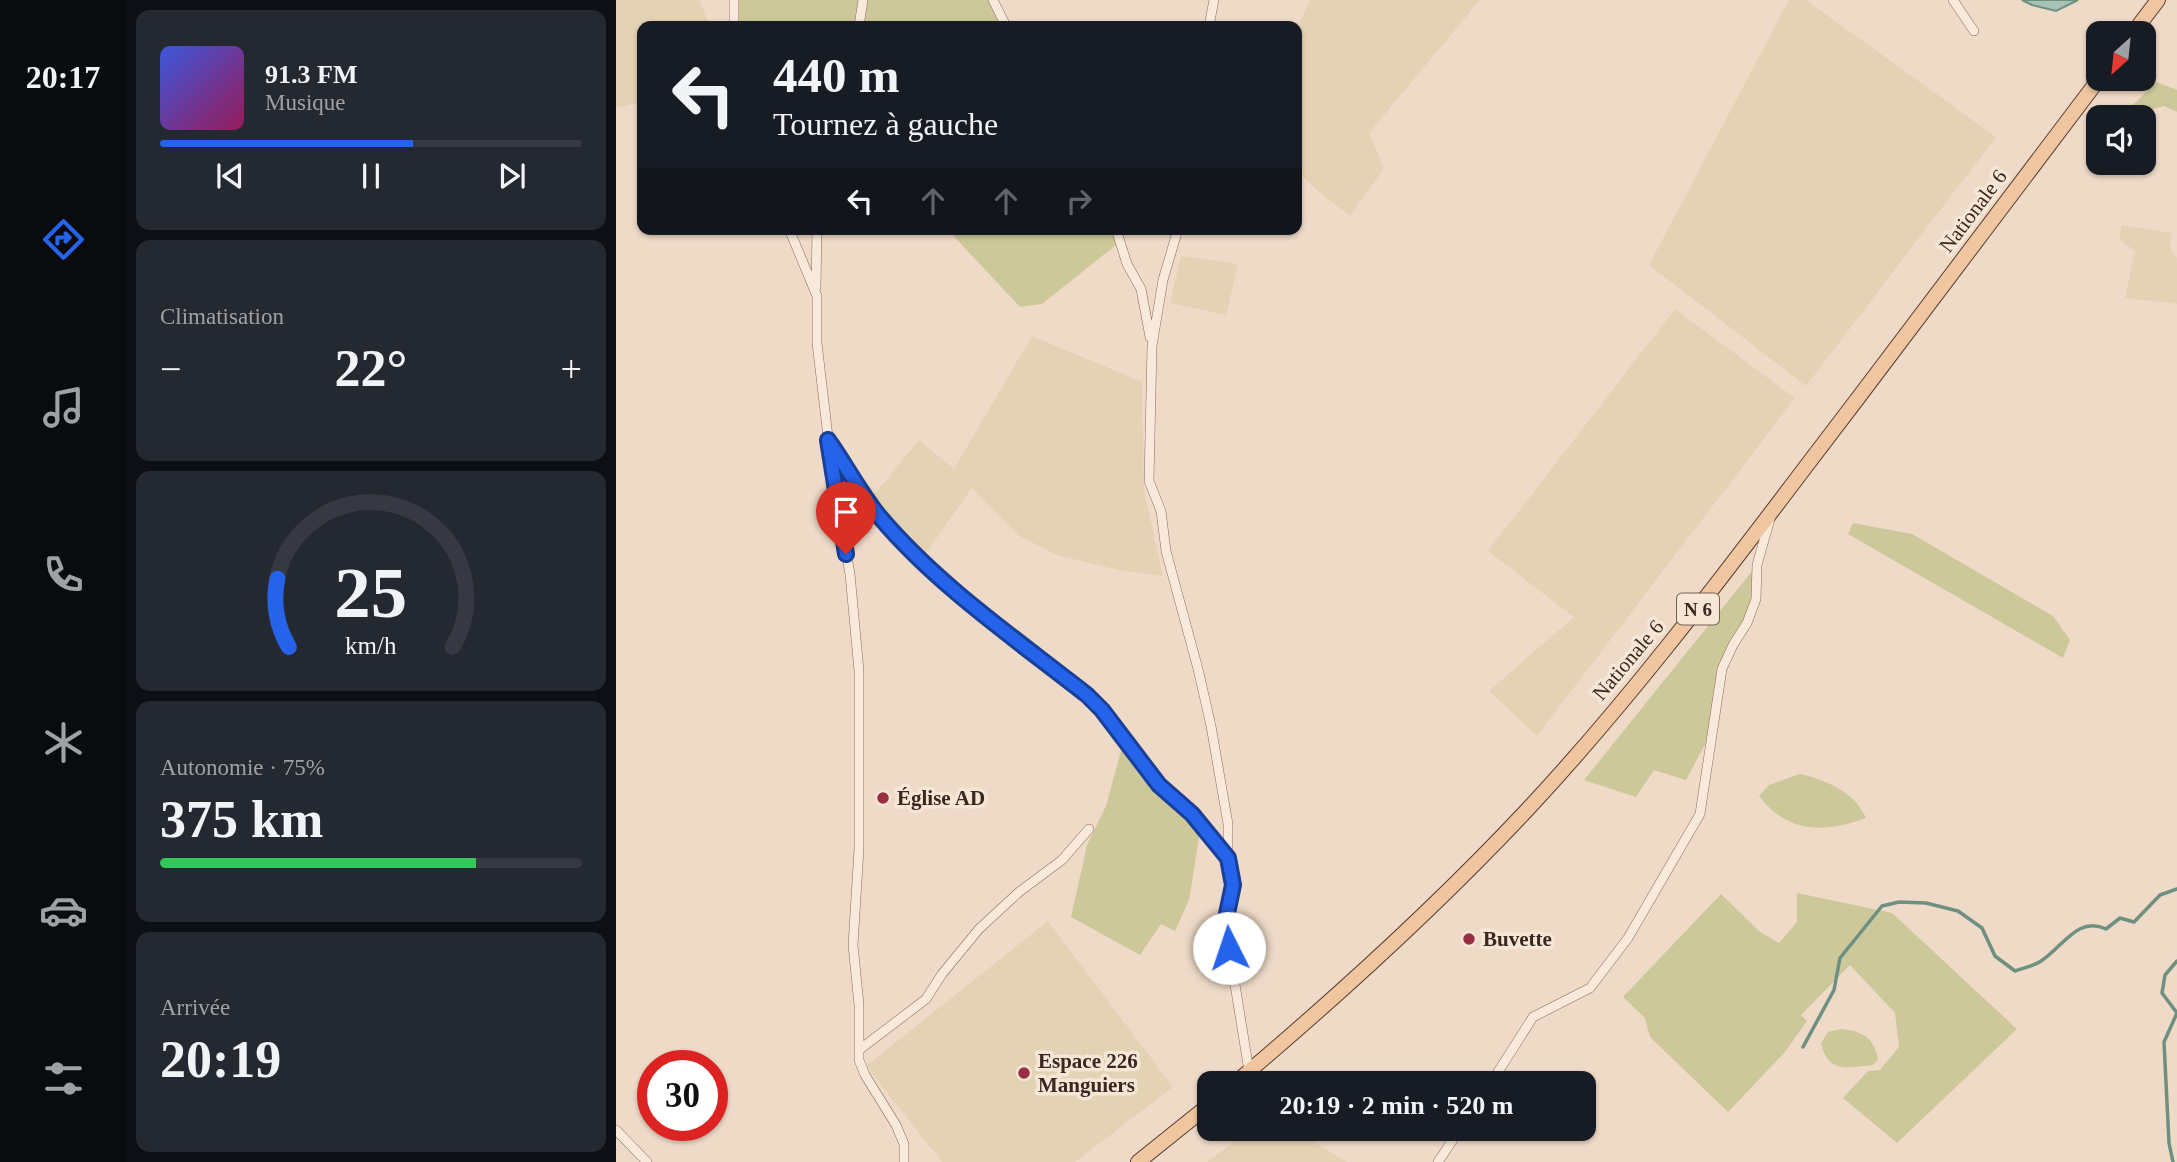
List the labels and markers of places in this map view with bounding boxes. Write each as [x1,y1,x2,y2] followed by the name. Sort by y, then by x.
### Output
[816,482,876,554] pin
[897,786,985,810] place label: Église AD
[875,790,891,806] marker: Église AD
[1483,927,1552,951] place label: Buvette
[1461,931,1477,947] marker: Buvette
[1038,1049,1138,1097] place label: Espace 226 Manguiers
[1016,1065,1032,1081] marker: Espace 226 Manguiers

